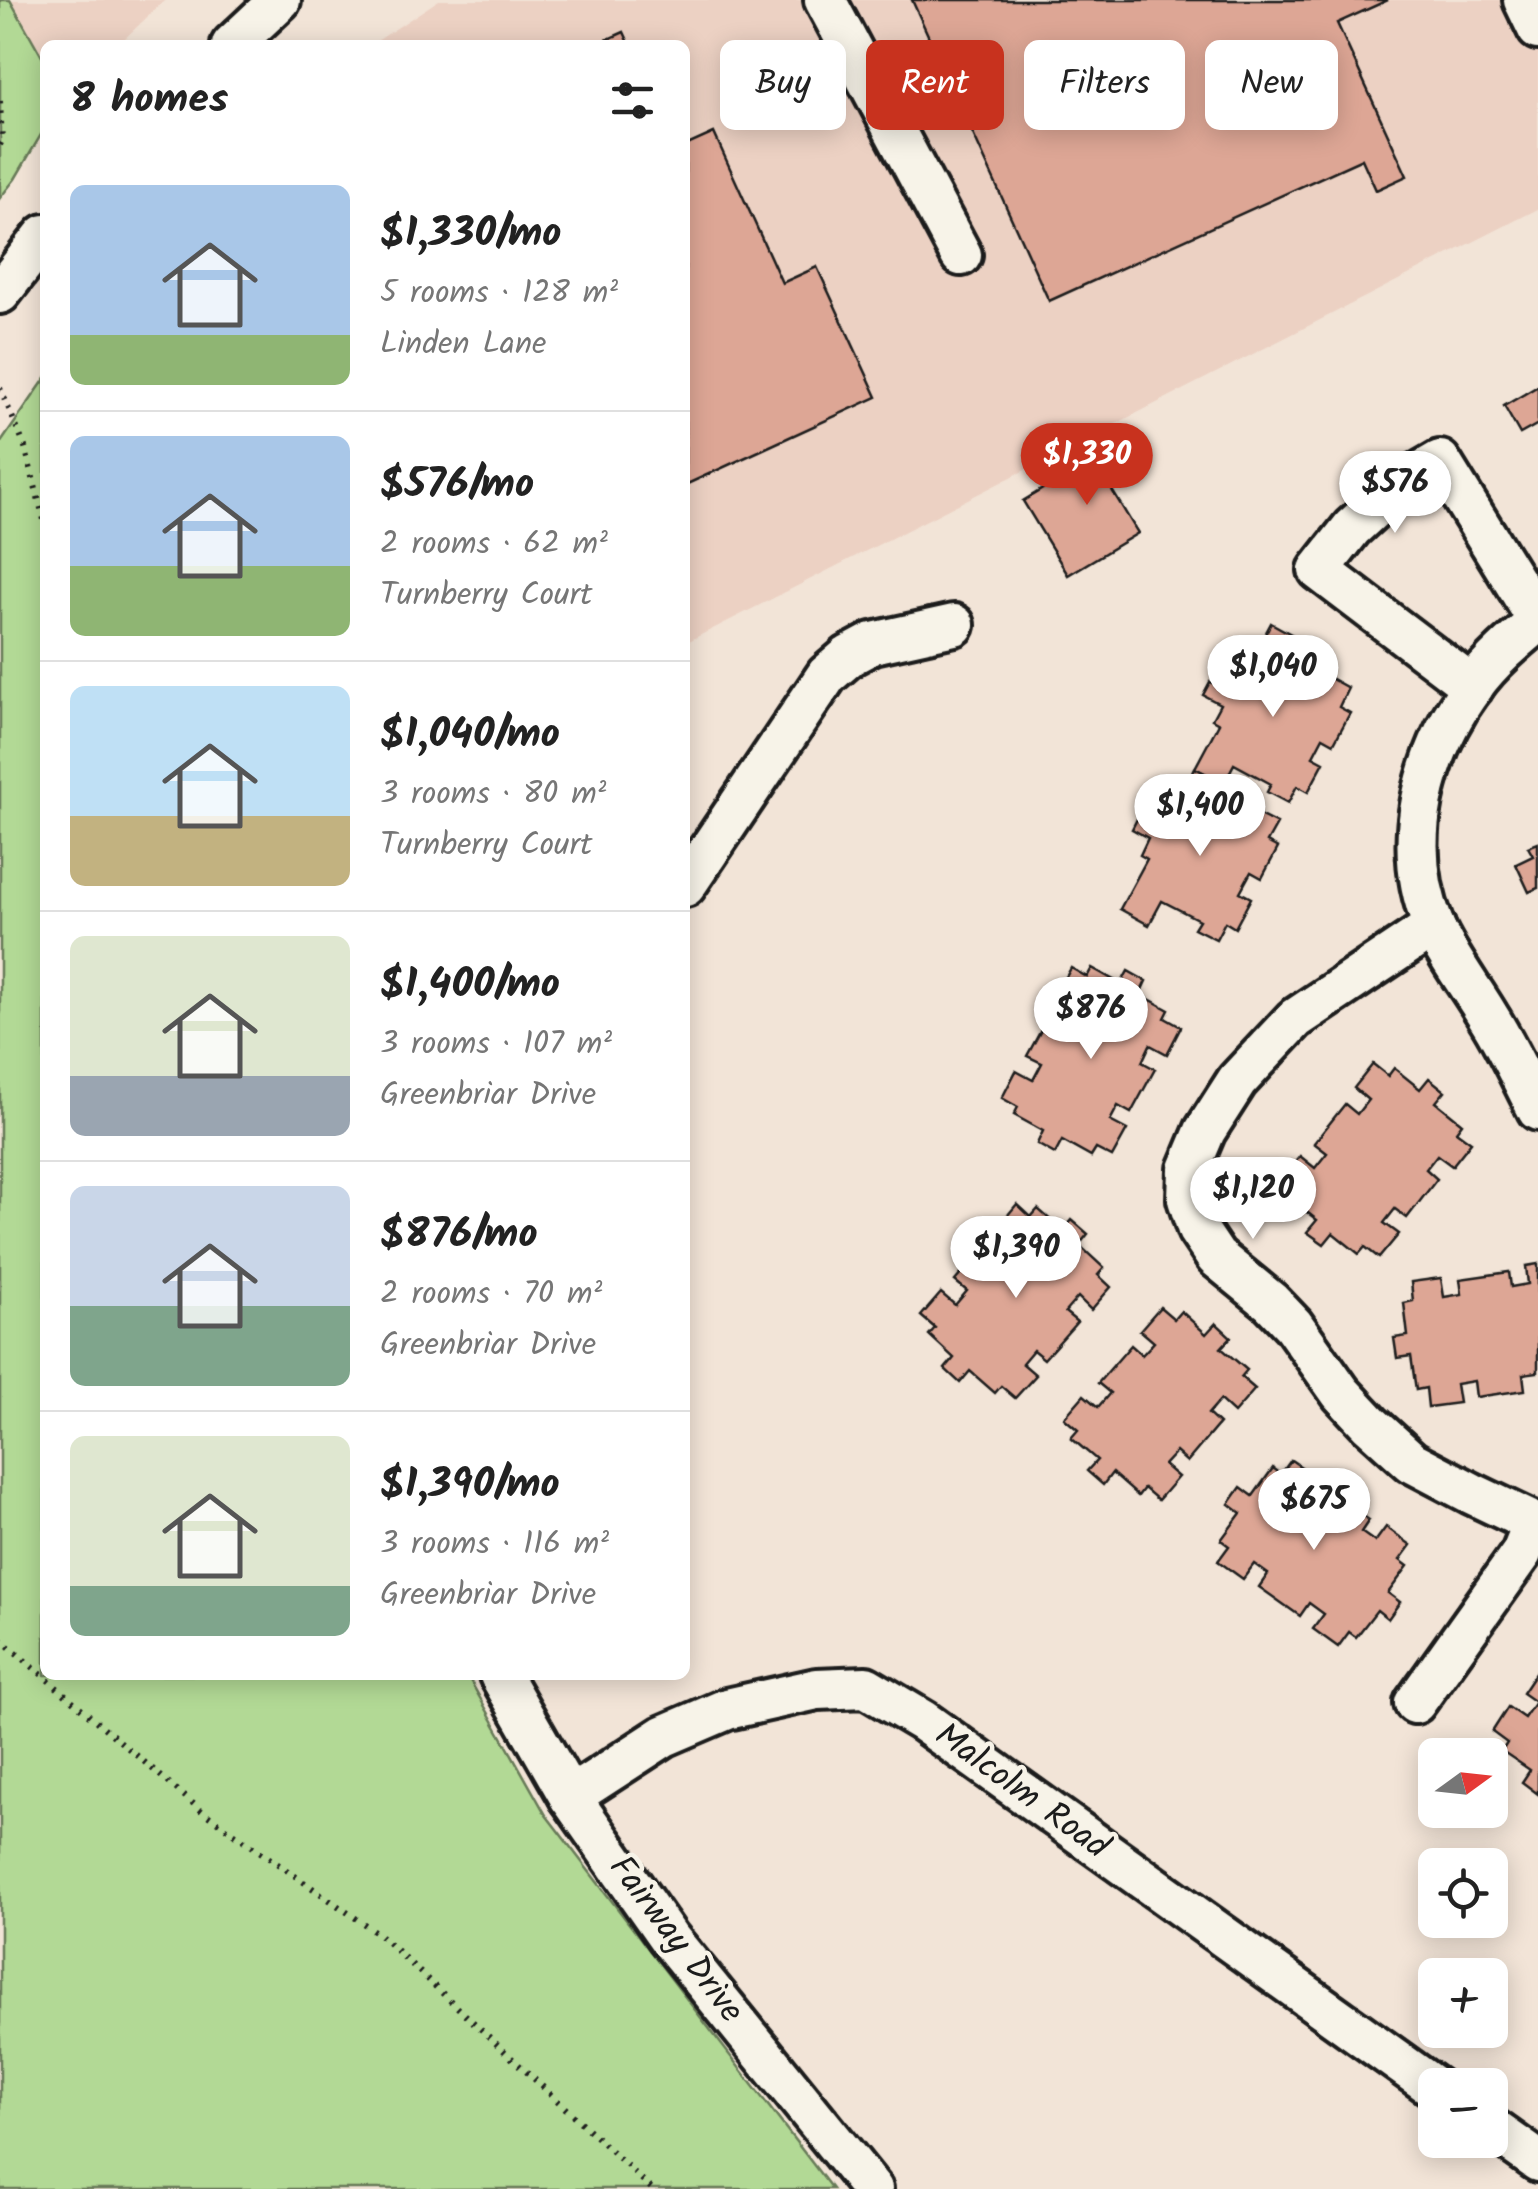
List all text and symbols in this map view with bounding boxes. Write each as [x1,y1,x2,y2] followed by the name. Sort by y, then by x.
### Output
[720,40,846,130] chip: Buy
[866,40,1004,130] chip: Rent
[1024,40,1185,130] chip: Filters
[1205,40,1338,130] chip: New
[70,67,228,134] text: 8 homes
[605,73,660,128] icon: filters
[380,201,561,268] text: $1,330/mo
[150,225,270,345] icon: home
[380,268,618,319] text: 5 rooms · 128 m²
[380,319,546,370] text: Linden Lane
[1006,423,1168,508] pin: $1,330
[1043,430,1131,481] text: $1,330
[1336,451,1454,536] pin: $576
[380,452,534,519] text: $576/mo
[1361,458,1429,509] text: $576
[150,476,270,596] icon: home
[380,519,608,570] text: 2 rooms · 62 m²
[380,570,592,621] text: Turnberry Court
[1192,635,1354,720] pin: $1,040
[1229,642,1317,693] text: $1,040
[380,702,560,769] text: $1,040/mo
[150,726,270,846] icon: home
[380,769,606,820] text: 3 rooms · 80 m²
[1119,774,1281,859] pin: $1,400
[1156,781,1244,832] text: $1,400
[380,820,592,871] text: Turnberry Court
[380,952,560,1019] text: $1,400/mo
[150,976,270,1096] icon: home
[1032,977,1150,1062] pin: $876
[1056,984,1126,1035] text: $876
[380,1019,612,1070] text: 3 rooms · 107 m²
[380,1070,596,1121] text: Greenbriar Drive
[1172,1157,1334,1242] pin: $1,120
[1212,1164,1294,1215] text: $1,120
[380,1202,538,1269] text: $876/mo
[935,1216,1097,1301] pin: $1,390
[972,1223,1060,1274] text: $1,390
[150,1226,270,1346] icon: home
[380,1269,602,1320] text: 2 rooms · 70 m²
[380,1320,596,1371] text: Greenbriar Drive
[380,1452,560,1519] text: $1,390/mo
[1255,1468,1373,1553] pin: $675
[1280,1475,1348,1526] text: $675
[150,1476,270,1596] icon: home
[380,1519,609,1570] text: 3 rooms · 116 m²
[380,1570,596,1621] text: Greenbriar Drive
[922,1709,1121,1876] street label: Malcolm Road
[1418,1738,1508,1828] north arrow
[1418,1738,1508,2158] map controls
[593,1844,757,2036] street label: Fairway Drive
[1418,1848,1508,1938] button: locate
[1418,1958,1508,2048] button: +
[1418,2068,1508,2158] button: −

